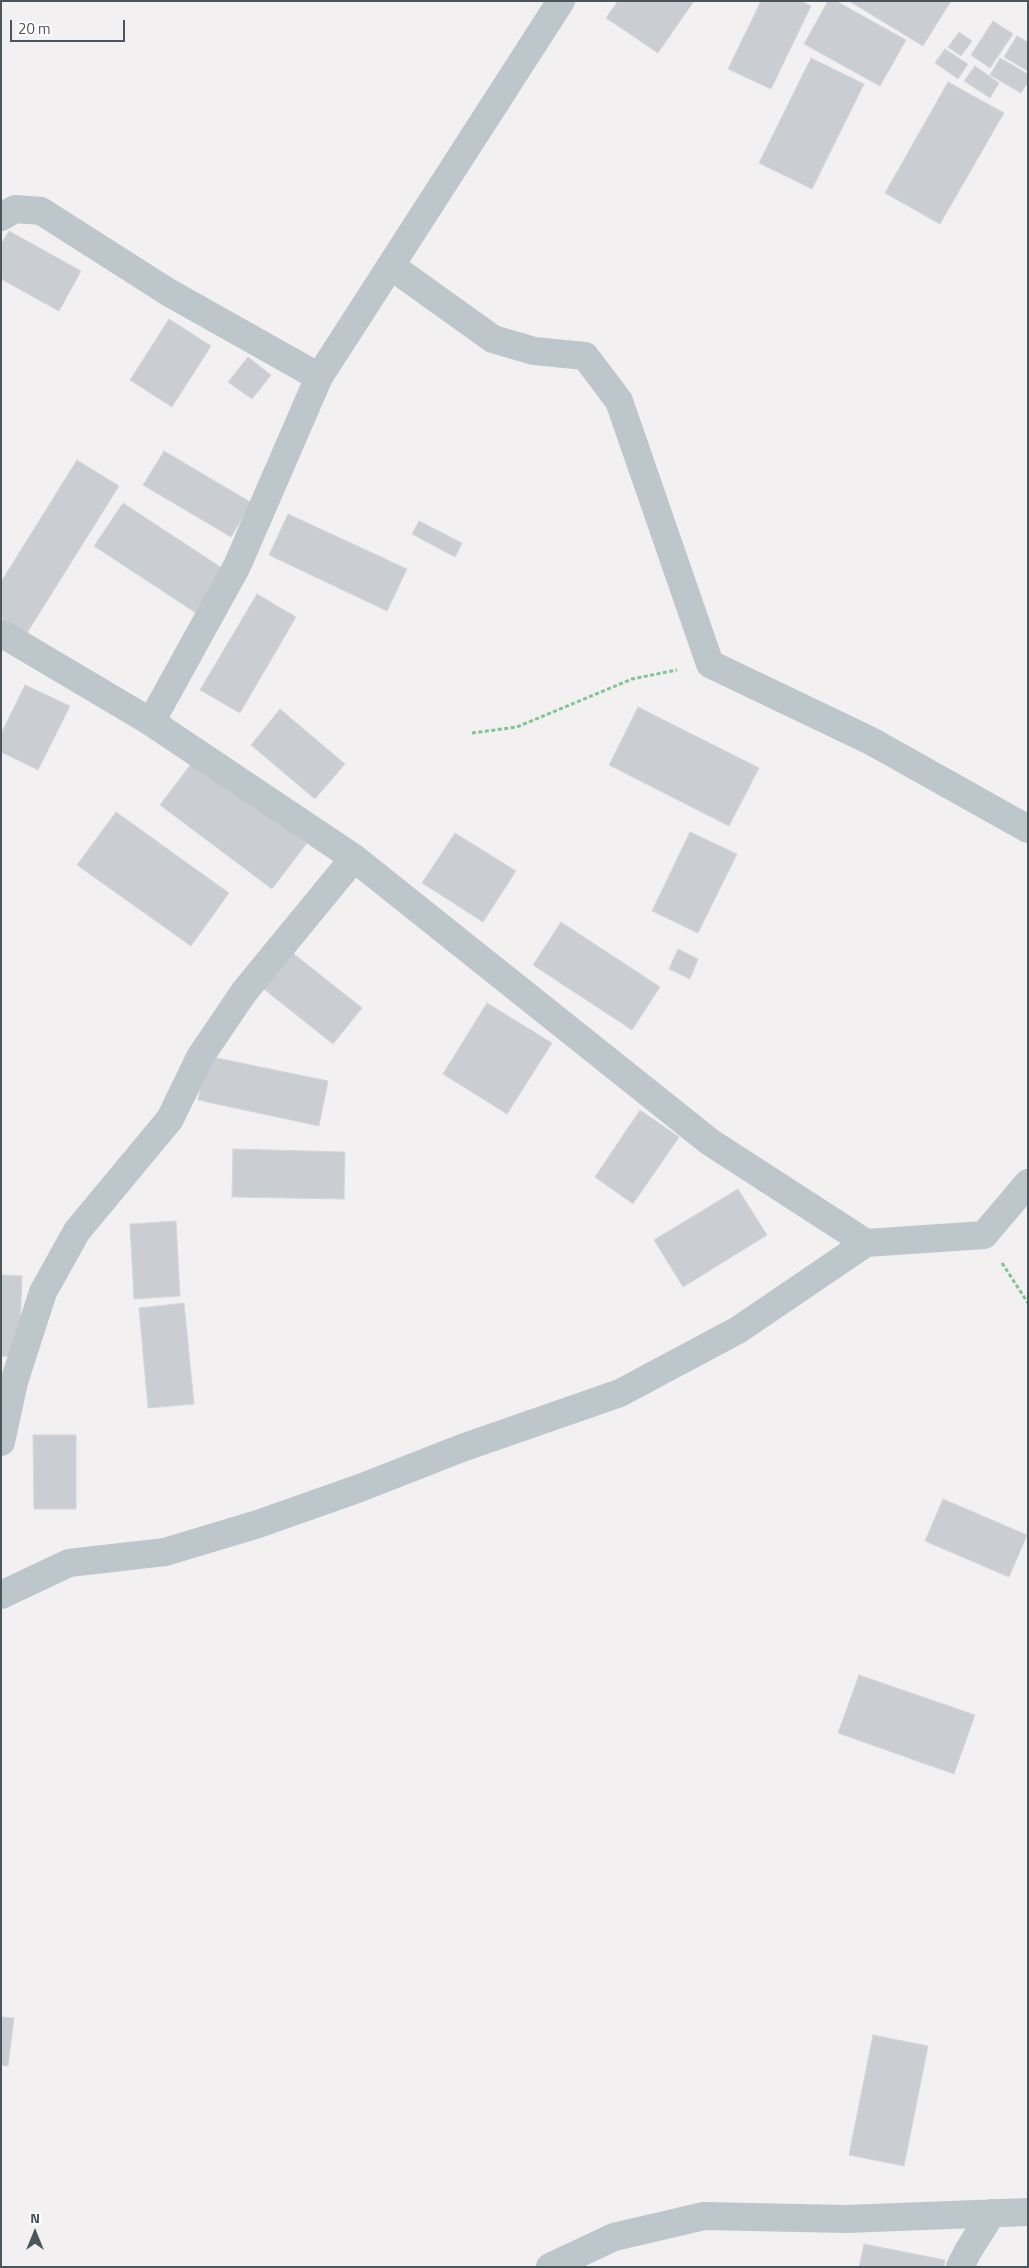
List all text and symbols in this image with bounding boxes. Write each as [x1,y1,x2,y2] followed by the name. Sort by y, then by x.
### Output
[12,10,128,42] scale bar
[18,17,51,40] text: 20 m
[30,2207,40,2228] text: N
[10,2208,60,2258] north arrow

